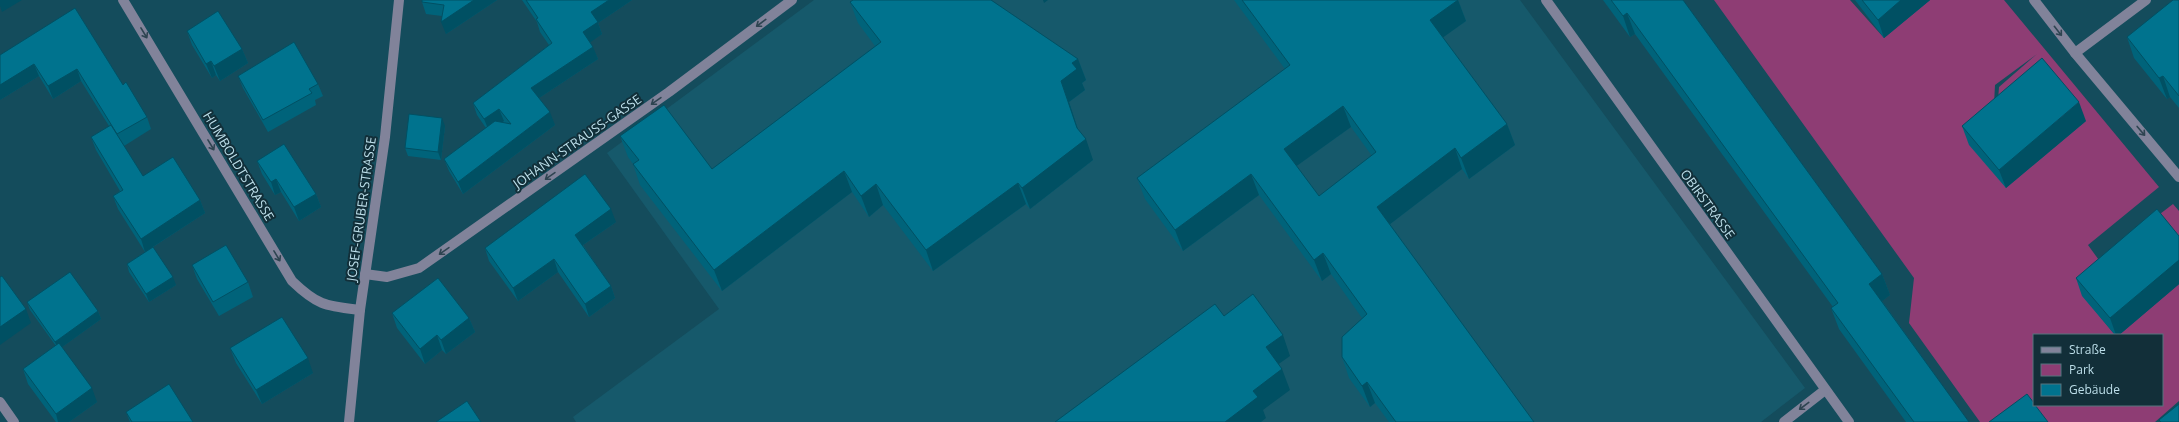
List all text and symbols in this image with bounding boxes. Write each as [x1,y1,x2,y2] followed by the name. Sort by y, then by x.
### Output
[755,19,766,28] one-way arrow
[2054,25,2062,36] one-way arrow
[140,27,148,39] one-way arrow
[508,90,645,193] street label: JOHANN-STRAUSS-GASSE
[651,97,662,105] one-way arrow
[199,108,279,224] street label: HUMBOLDTSTRASSE
[2136,126,2145,136] one-way arrow
[342,136,380,284] street label: JOSEF-GRUBER-STRASSE
[207,139,215,151] one-way arrow
[1677,165,1739,243] street label: OBIRSTRASSE
[545,172,556,180] one-way arrow
[438,247,449,255] one-way arrow
[274,250,282,262] one-way arrow
[2033,334,2163,406] legend
[2069,341,2106,358] text: Straße
[2069,361,2095,378] text: Park
[2069,381,2120,398] text: Gebäude
[1799,402,1810,410] one-way arrow

